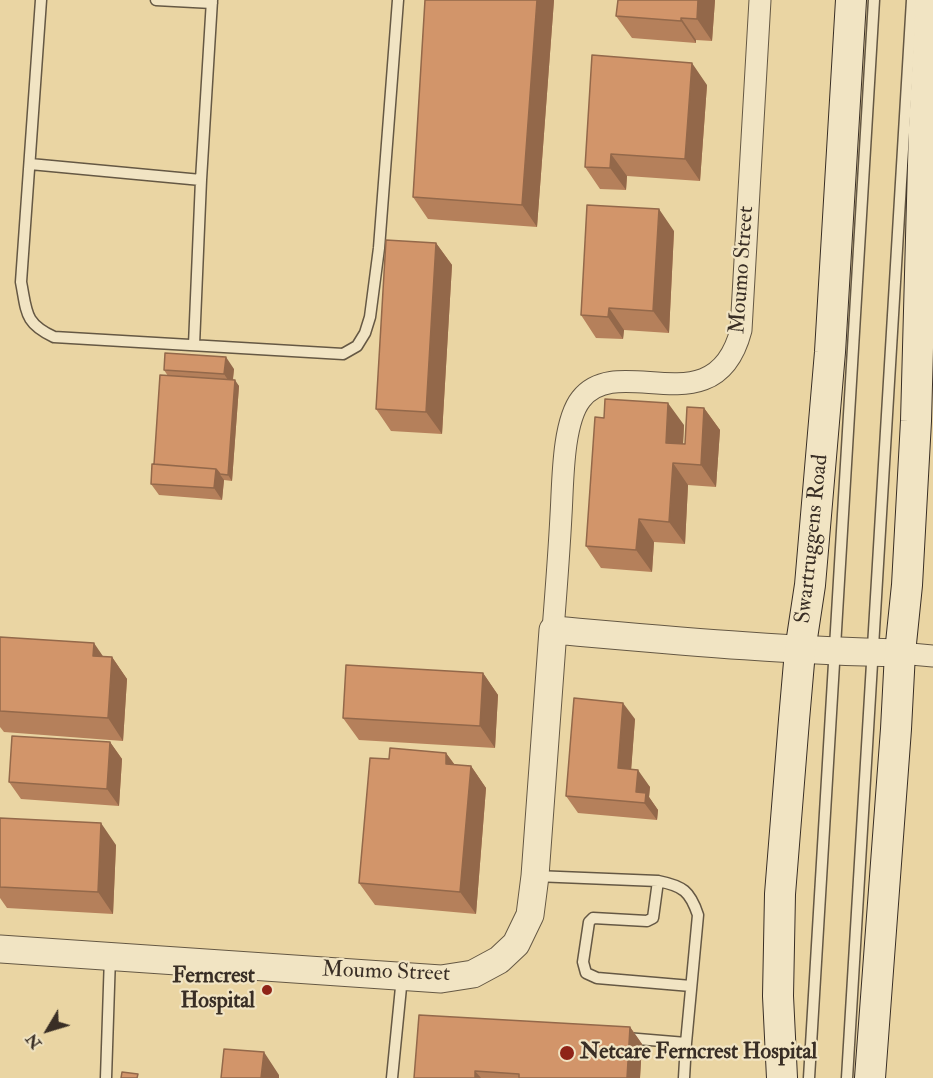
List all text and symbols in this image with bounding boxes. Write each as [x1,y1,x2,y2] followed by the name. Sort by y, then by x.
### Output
[725,205,761,335] street label: Moumo Street
[791,453,835,625] street label: Swartruggens Road
[322,958,450,988] street label: Moumo Street
[172,964,255,1016] place label: Ferncrest Hospital
[260,983,274,997] marker: Ferncrest Hospital
[18,1000,78,1060] north arrow
[22,1029,46,1053] text: N
[580,1040,817,1066] place label: Netcare Ferncrest Hospital
[558,1044,576,1062] marker: Netcare Ferncrest Hospital

